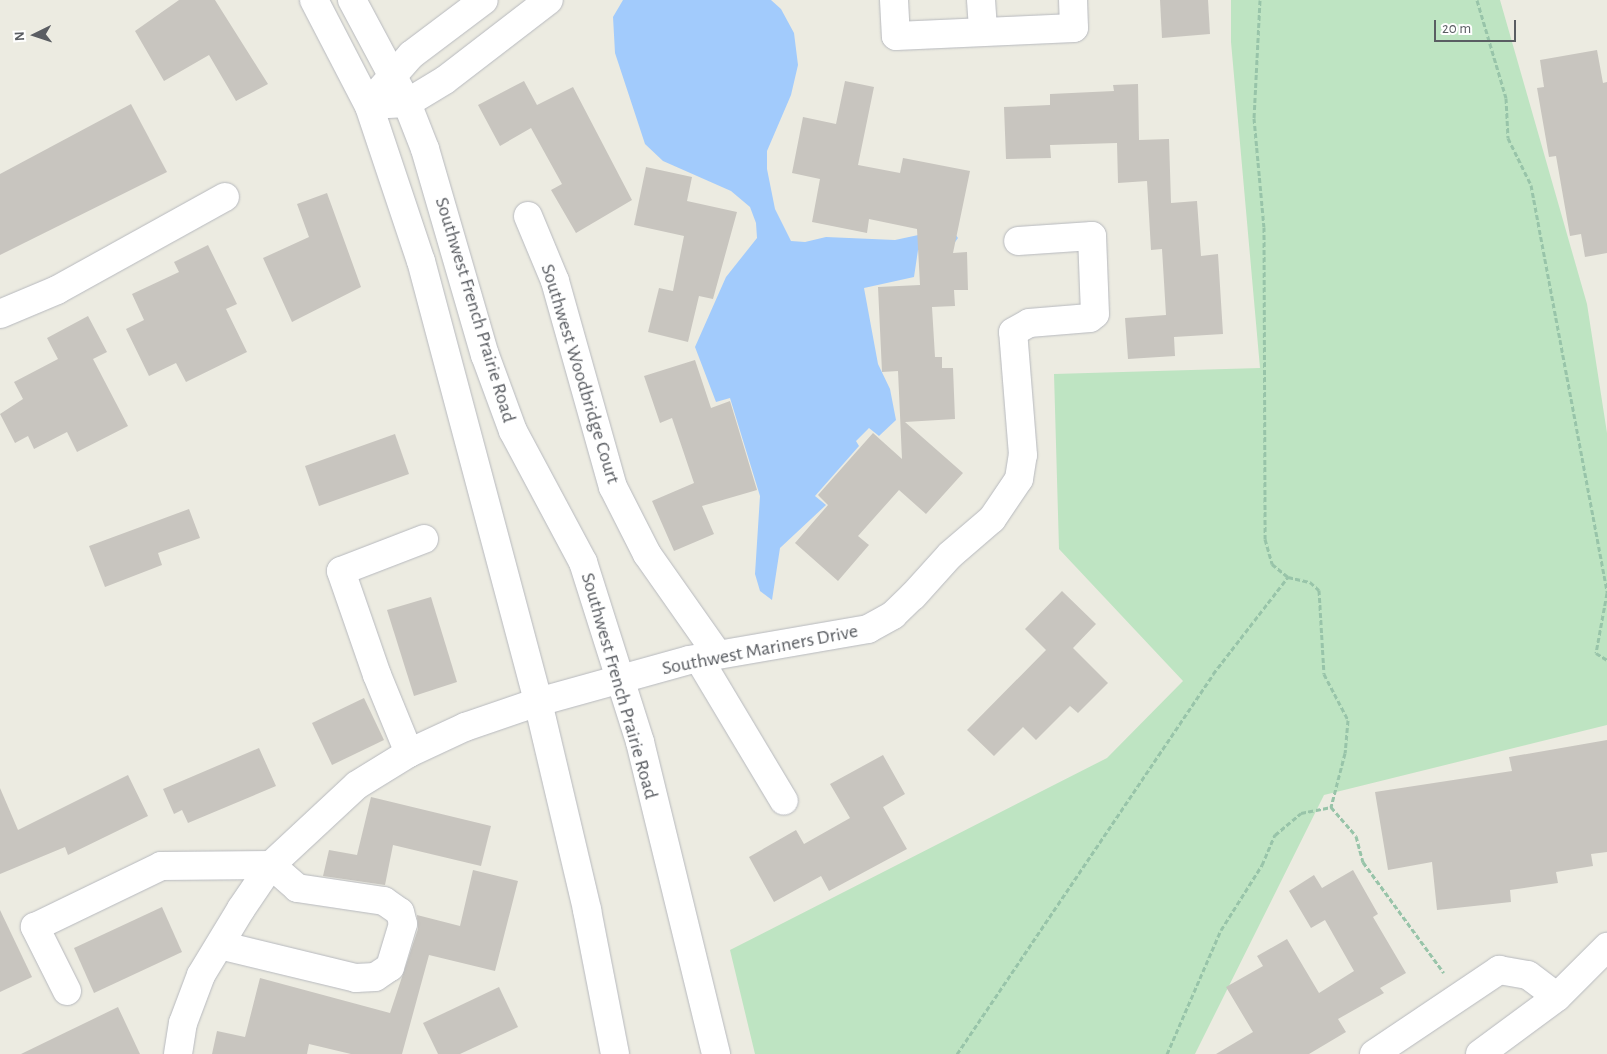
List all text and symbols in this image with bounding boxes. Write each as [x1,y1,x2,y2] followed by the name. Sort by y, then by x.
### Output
[10,10,60,60] north arrow
[1437,10,1520,42] scale bar
[1442,21,1471,36] text: 20 m
[13,31,27,41] text: N
[429,194,521,426] street label: Southwest French Prairie Road
[535,261,625,487] street label: Southwest Woodbridge Court
[575,570,663,802] street label: Southwest French Prairie Road
[660,619,860,681] street label: Southwest Mariners Drive

